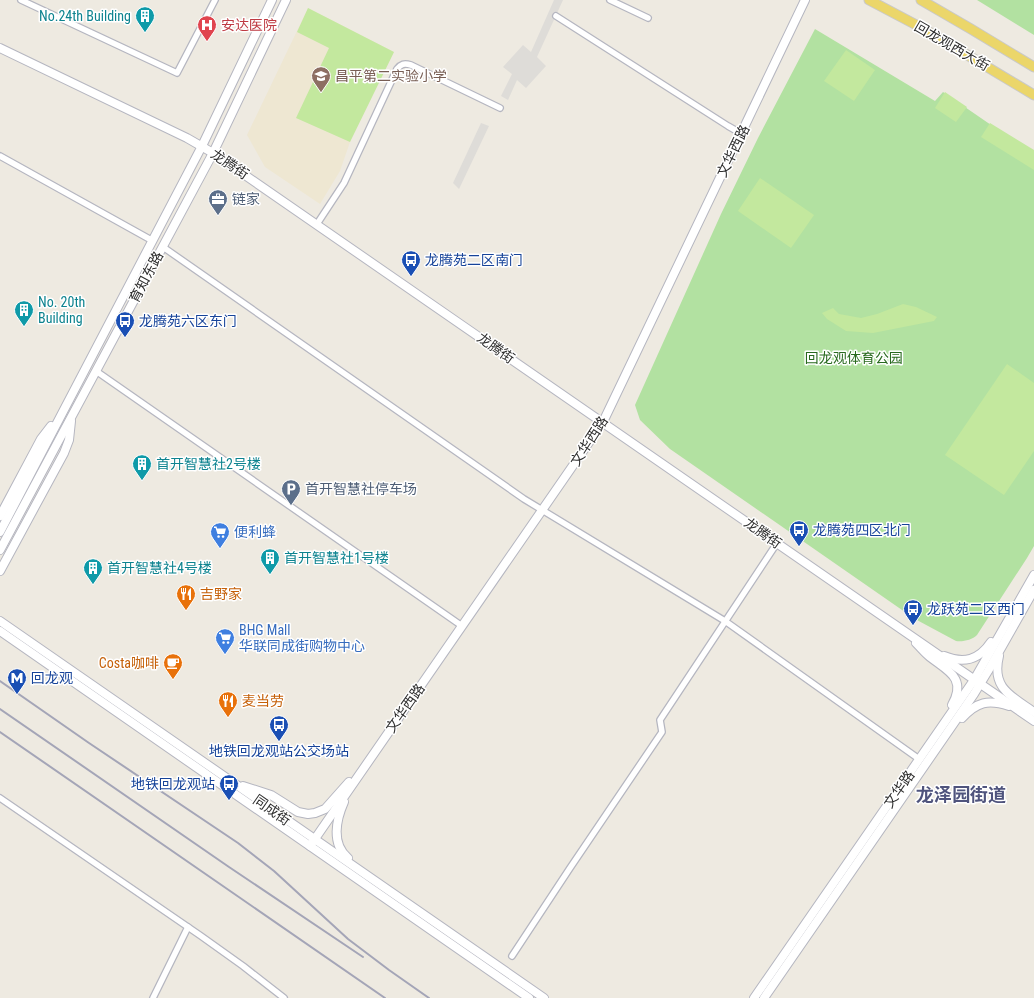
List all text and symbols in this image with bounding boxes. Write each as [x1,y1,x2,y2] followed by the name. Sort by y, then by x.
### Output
[134,5,156,33] building icon: No.24th Building
[39,8,131,24] place label: No.24th Building
[196,14,218,42] hospital icon: 安达医院
[221,17,277,33] place label: 安达医院
[912,18,992,74] street label: 回龙观西大街
[310,65,332,93] school or university icon: 昌平第二实验小学
[335,68,447,84] place label: 昌平第二实验小学
[714,122,752,180] street label: 文华西路
[208,146,252,182] street label: 龙腾街
[207,188,229,216] office icon: 链家
[232,191,260,207] place label: 链家
[126,249,166,305] street label: 育知东路
[400,249,422,277] bus stop icon: 龙腾苑二区南门
[425,252,523,268] place label: 龙腾苑二区南门
[38,294,85,326] place label: No. 20th Building
[13,299,35,327] building icon: No. 20th Building
[114,310,136,338] bus stop icon: 龙腾苑六区东门
[139,313,237,329] place label: 龙腾苑六区东门
[474,329,518,367] street label: 龙腾街
[805,350,903,366] park label: 回龙观体育公园
[567,413,611,469] street label: 文华西路
[131,453,153,481] building icon: 首开智慧社2号楼
[156,456,261,472] place label: 首开智慧社2号楼
[280,478,302,506] parking icon: 首开智慧社停车场
[305,481,417,497] place label: 首开智慧社停车场
[741,514,785,552] street label: 龙腾街
[788,519,810,547] bus stop icon: 龙腾苑四区北门
[209,521,231,549] supermarket icon: 便利蜂
[813,522,911,538] place label: 龙腾苑四区北门
[234,524,276,540] place label: 便利蜂
[259,547,281,575] building icon: 首开智慧社1号楼
[284,550,389,566] place label: 首开智慧社1号楼
[82,557,104,585] building icon: 首开智慧社4号楼
[107,560,212,576] place label: 首开智慧社4号楼
[175,583,197,611] restaurant icon: 吉野家
[200,586,242,602] place label: 吉野家
[902,598,924,626] bus stop icon: 龙跃苑二区西门
[927,601,1025,617] place label: 龙跃苑二区西门
[239,622,365,654] place label: BHG Mall 华联同成街购物中心
[214,627,236,655] supermarket icon: BHG Mall 华联同成街购物中心
[162,652,184,680] cafe icon: Costa咖啡
[99,655,159,671] place label: Costa咖啡
[6,667,28,695] metro station icon: 回龙观
[31,670,73,686] place label: 回龙观
[382,680,428,736] street label: 文华西路
[217,690,239,718] restaurant icon: 麦当劳
[242,693,284,709] place label: 麦当劳
[268,714,290,742] bus stop icon: 地铁回龙观站公交场站
[209,743,349,759] place label: 地铁回龙观站公交场站
[880,767,918,811] street label: 文华路
[218,773,240,801] bus stop icon: 地铁回龙观站
[131,776,215,792] place label: 地铁回龙观站
[916,784,1006,805] district label: 龙泽园街道
[250,791,294,829] street label: 同成街

